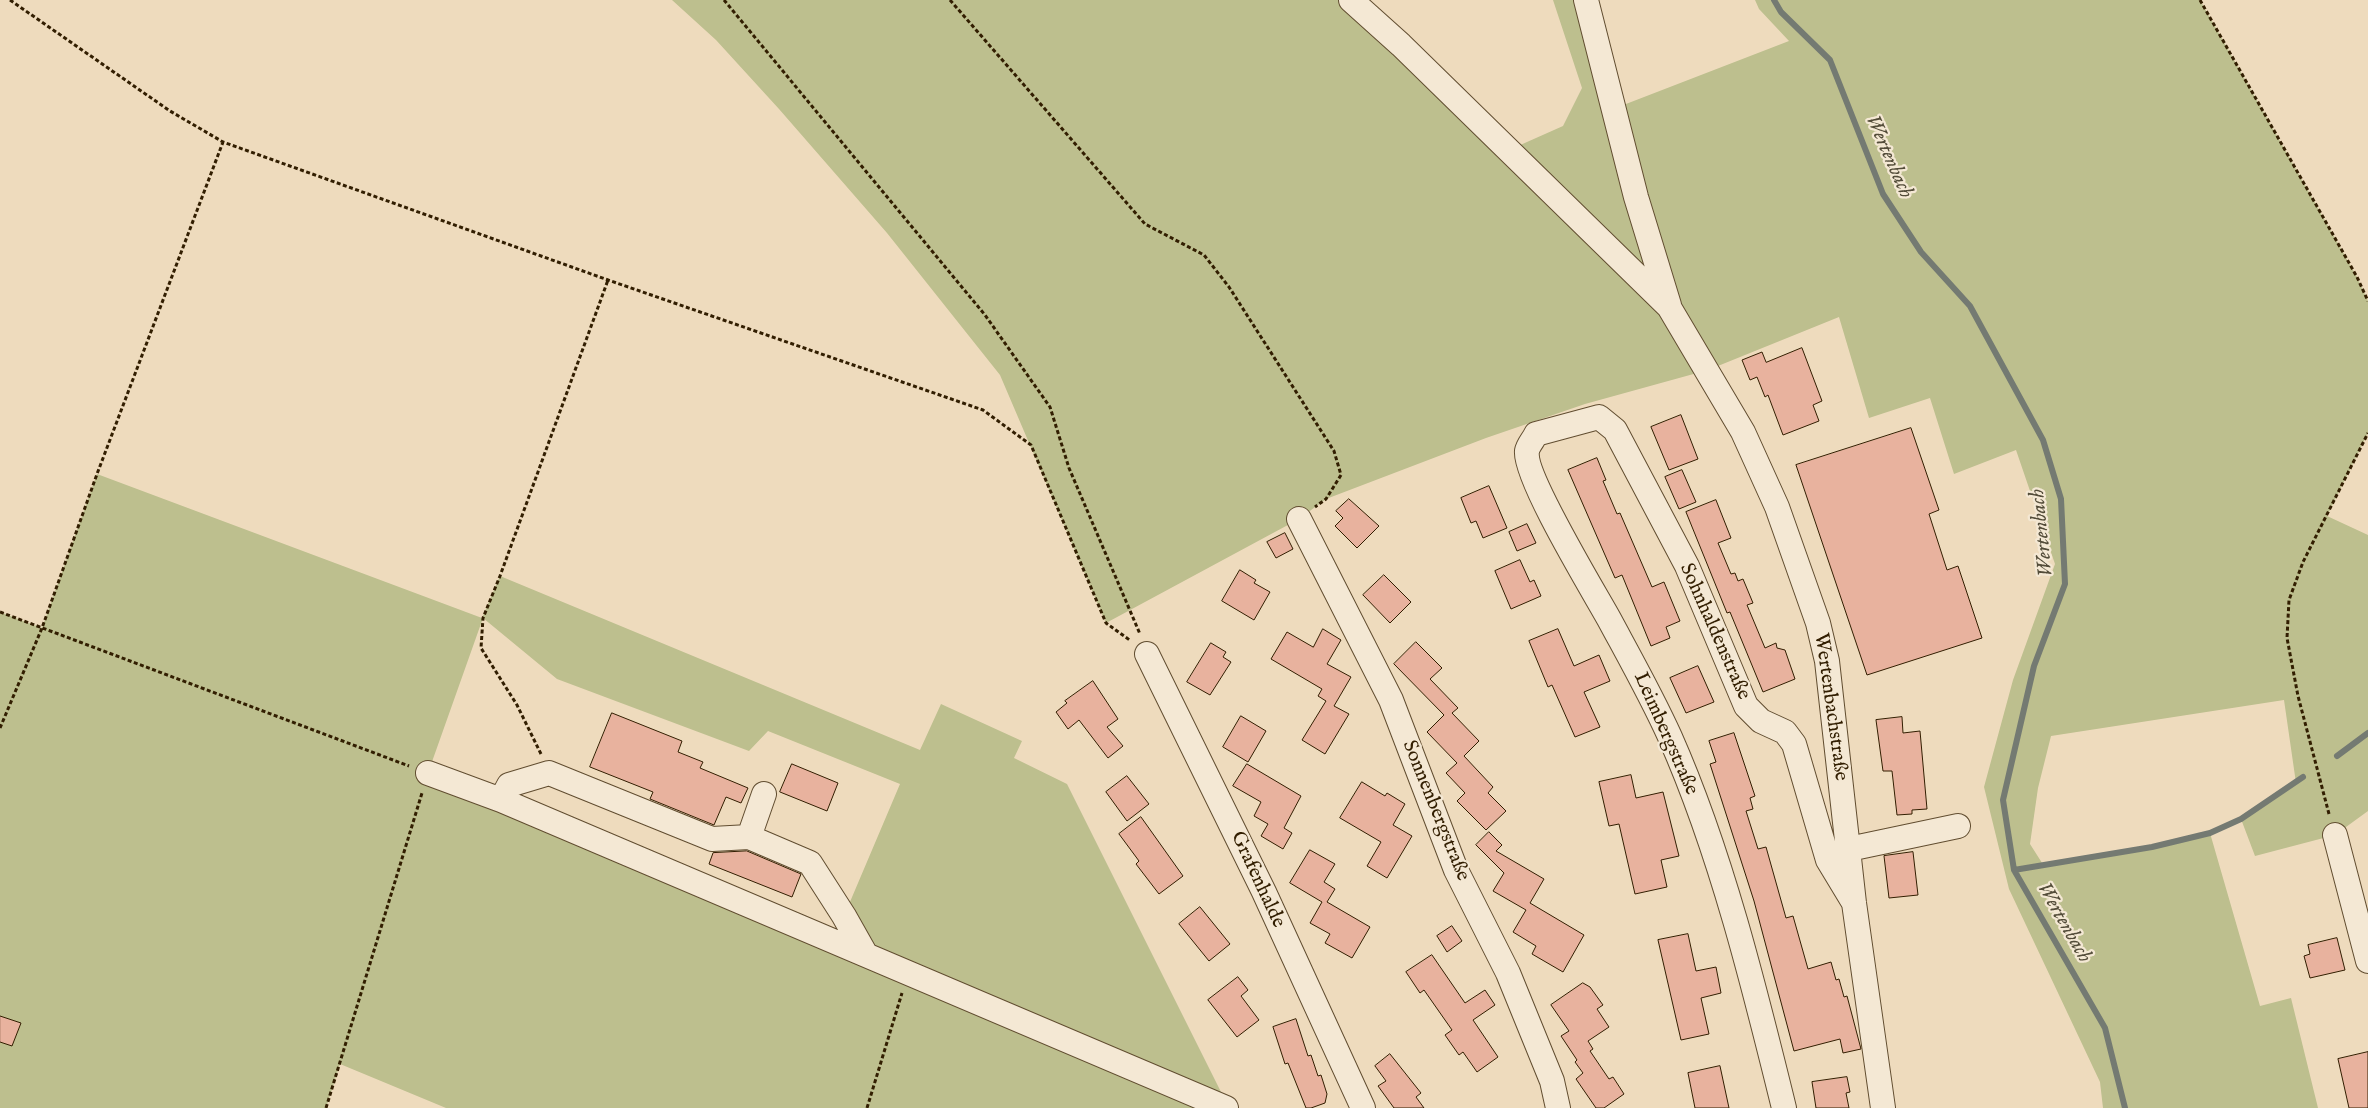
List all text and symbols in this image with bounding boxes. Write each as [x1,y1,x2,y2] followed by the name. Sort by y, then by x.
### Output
[1858,111,1918,203] water label: Wertenbach
[2026,488,2060,578] water label: Wertenbach
[1673,560,1755,704] street label: Sohnhaldenstraße
[1808,631,1852,783] street label: Wertenbachstraße
[1627,669,1703,799] street label: Leimbergstraße
[1396,737,1474,885] street label: Sonnenbergstraße
[1224,828,1290,932] street label: Grafenhalde
[2030,878,2096,968] water label: Wertenbach

